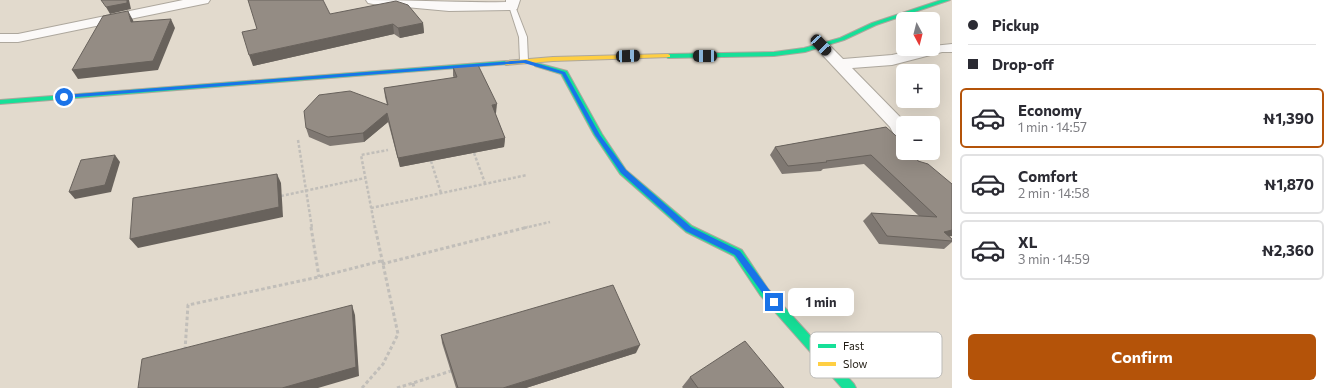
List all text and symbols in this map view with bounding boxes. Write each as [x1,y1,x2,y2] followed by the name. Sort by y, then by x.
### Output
[896,12,940,56] north arrow
[896,12,940,160] map controls
[992,16,1039,34] text: Pickup
[808,32,834,58] car
[616,50,640,62] car
[693,50,717,62] car
[992,55,1054,73] text: Drop-off
[896,64,940,108] button: +
[55,88,73,106] route start
[970,100,1006,136] icon: car
[1018,101,1082,119] text: Economy
[1263,109,1314,127] text: ₦1,390
[896,116,940,160] button: −
[1018,119,1087,135] text: 1 min · 14:57
[970,166,1006,202] icon: car
[1018,167,1078,185] text: Comfort
[1264,175,1314,193] text: ₦1,870
[1018,185,1090,201] text: 2 min · 14:58
[970,232,1006,268] icon: car
[1018,233,1037,251] text: XL
[1262,241,1314,259] text: ₦2,360
[1018,251,1090,267] text: 3 min · 14:59
[788,288,854,316] callout: 1 min
[765,293,783,311] route end
[806,294,836,310] text: 1 min
[810,332,942,378] legend
[968,334,1316,380] button: Confirm
[843,339,865,352] text: Fast
[843,357,868,370] text: Slow

